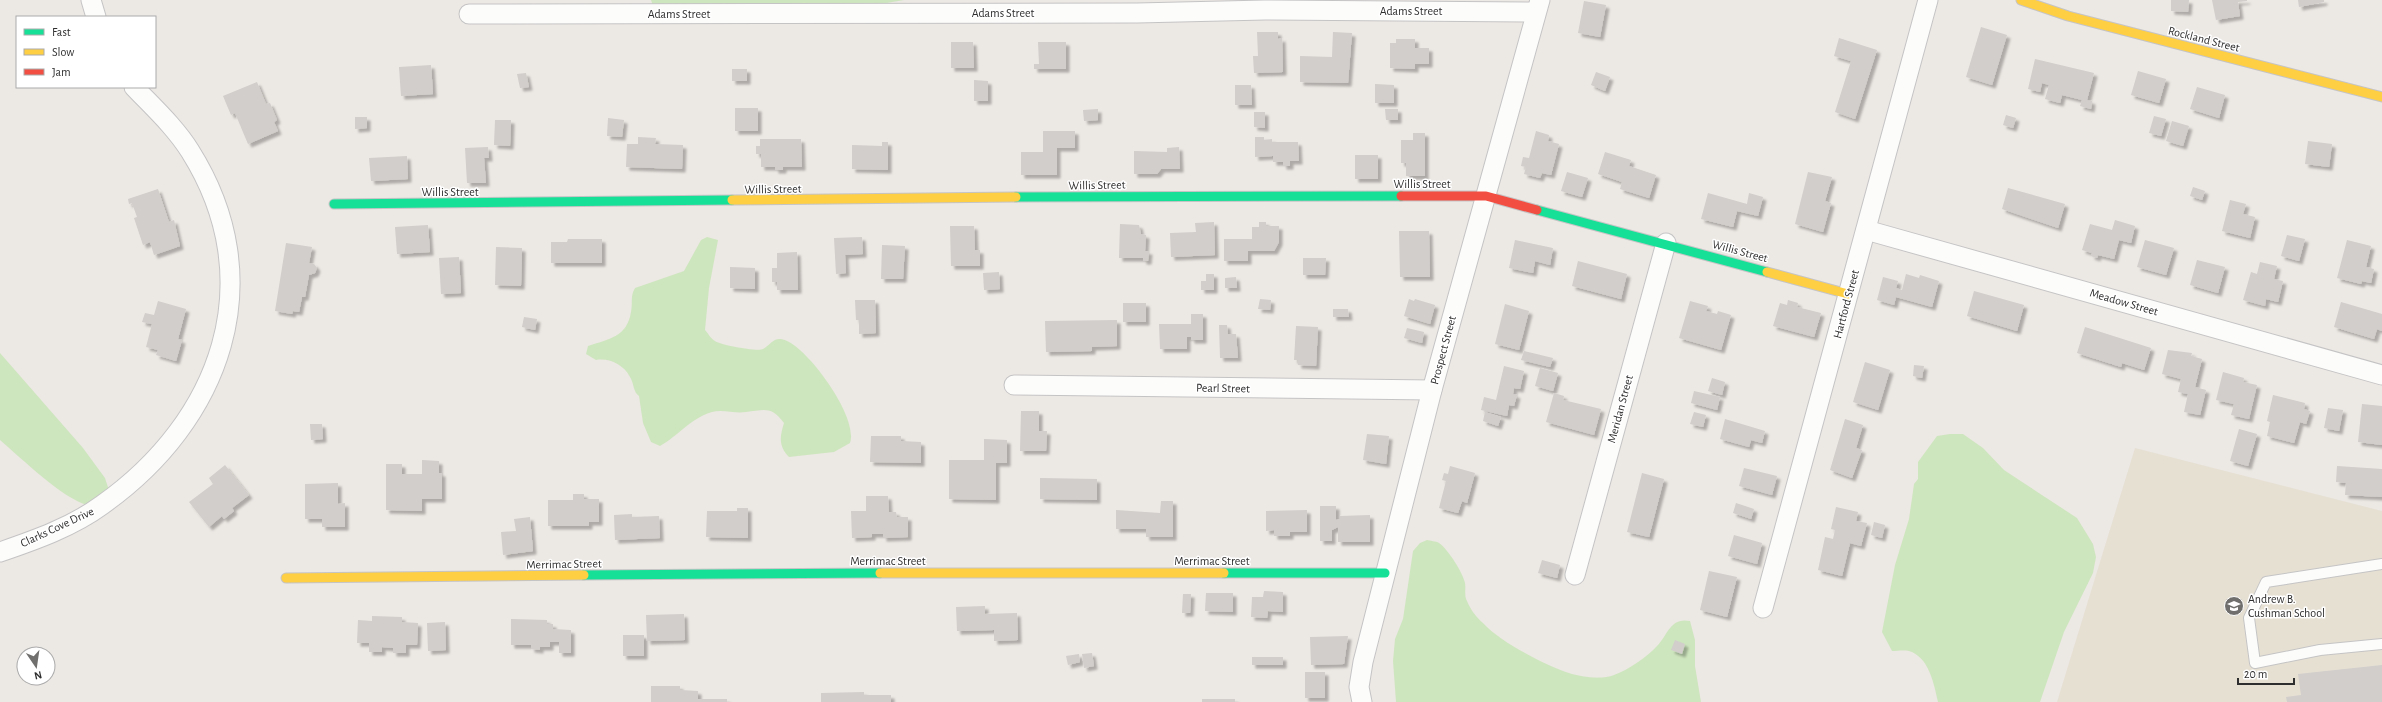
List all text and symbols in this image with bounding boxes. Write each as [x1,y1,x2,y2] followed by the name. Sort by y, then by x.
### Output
[1380,5,1442,17] street label: Adams Street
[972,7,1034,19] street label: Adams Street
[648,8,710,20] street label: Adams Street
[16,16,156,88] legend
[2167,24,2241,54] street label: Rockland Street
[52,26,71,38] text: Fast
[52,46,74,58] text: Slow
[52,66,71,78] text: Jam
[1068,178,1126,191] street label: Willis Street
[1393,178,1451,190] street label: Willis Street
[744,182,802,195] street label: Willis Street
[421,186,479,198] street label: Willis Street
[1711,238,1769,264] street label: Willis Street
[1831,268,1861,340] street label: Hartford Street
[2088,287,2160,318] street label: Meadow Street
[1428,314,1458,386] street label: Prospect Street
[1605,374,1635,444] street label: Meridan Street
[1196,382,1250,394] street label: Pearl Street
[18,505,96,549] street label: Clarks Cove Drive
[850,555,926,567] street label: Merrimac Street
[1174,555,1250,567] street label: Merrimac Street
[526,557,602,571] street label: Merrimac Street
[2248,593,2325,619] place label: Andrew B. Cushman School
[2223,595,2245,617] school or university icon: Andrew B. Cushman School
[16,646,56,686] north arrow
[2238,660,2294,686] scale bar
[2244,668,2267,680] text: 20 m
[33,669,43,681] text: N

